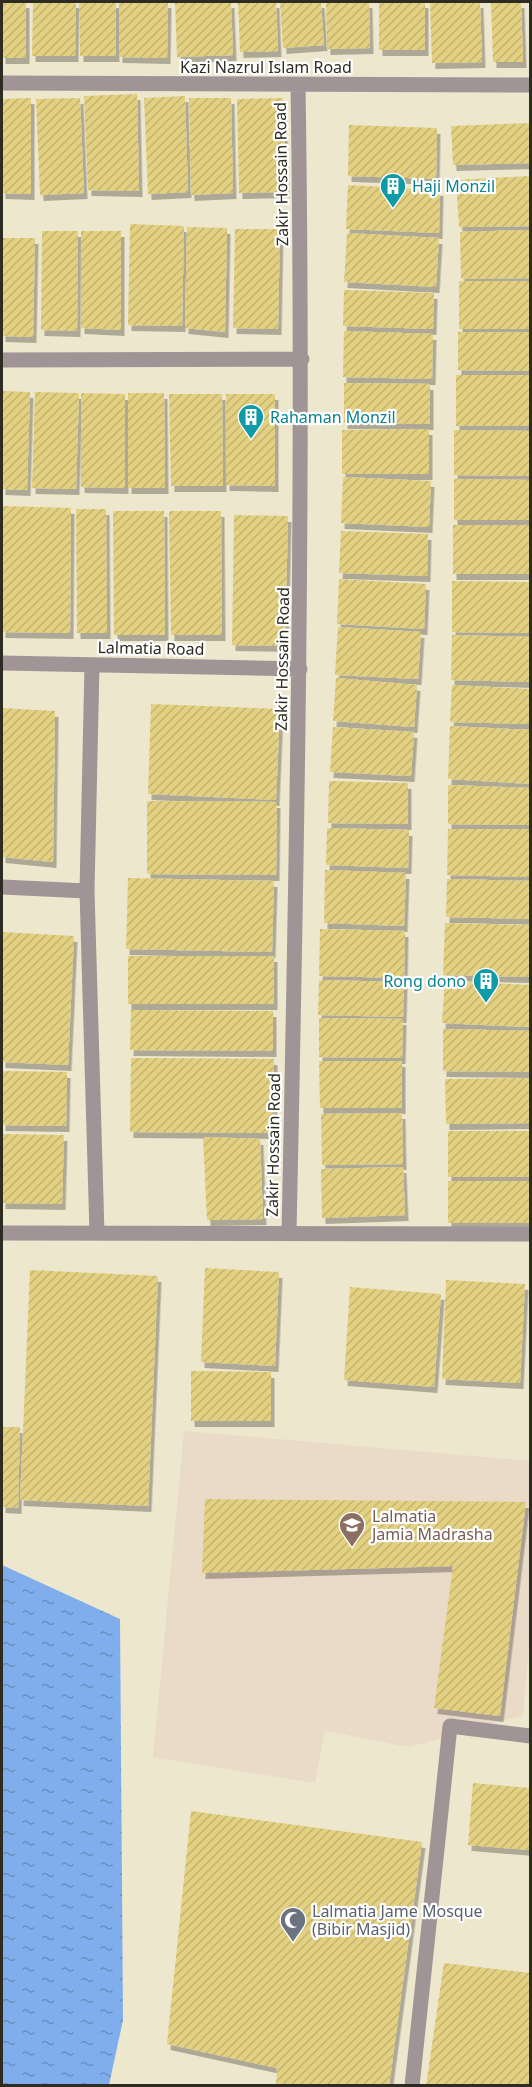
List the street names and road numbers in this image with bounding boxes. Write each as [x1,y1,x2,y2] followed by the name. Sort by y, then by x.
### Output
[180,56,352,78] street label: Kazi Nazrul Islam Road
[269,102,293,246] street label: Zakir Hossain Road
[270,587,294,731] street label: Zakir Hossain Road
[97,636,205,660] street label: Lalmatia Road
[261,1073,285,1217] street label: Zakir Hossain Road

